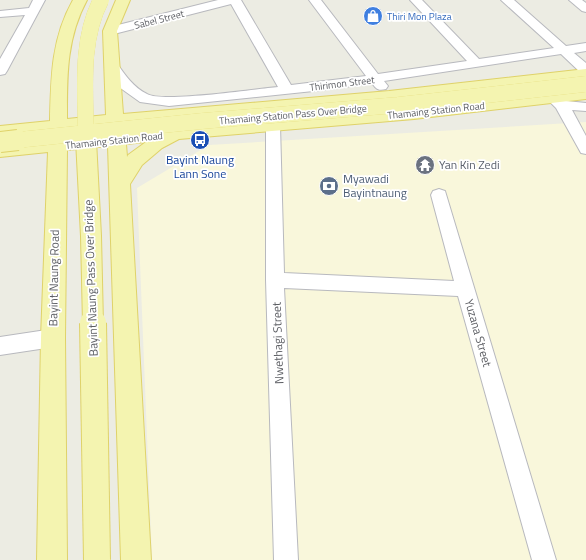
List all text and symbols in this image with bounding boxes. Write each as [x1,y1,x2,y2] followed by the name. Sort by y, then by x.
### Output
[362,5,384,27] shop icon: Thiri Mon Plaza
[133,6,186,33] street label: Sabel Street
[387,9,452,24] place label: Thiri Mon Plaza
[309,72,376,95] street label: Thirimon Street
[387,98,486,123] street label: Thamaing Station Road
[219,101,367,128] street label: Thamaing Station Pass Over Bridge
[65,128,164,153] street label: Thamaing Station Road
[189,129,211,151] bus stop icon: Bayint Naung Lann Sone
[166,150,234,183] place label: Bayint Naung Lann Sone
[414,154,436,176] temple icon: Yan Kin Zedi
[439,155,500,174] place label: Yan Kin Zedi
[343,169,407,202] place label: Myawadi Bayintnaung
[318,175,340,197] bank icon: Myawadi Bayintnaung
[78,199,103,357] street label: Bayint Naung Pass Over Bridge
[43,229,64,327] street label: Bayint Naung Road
[460,297,497,370] street label: Yuzana Street
[267,301,288,384] street label: Nwethagi Street

